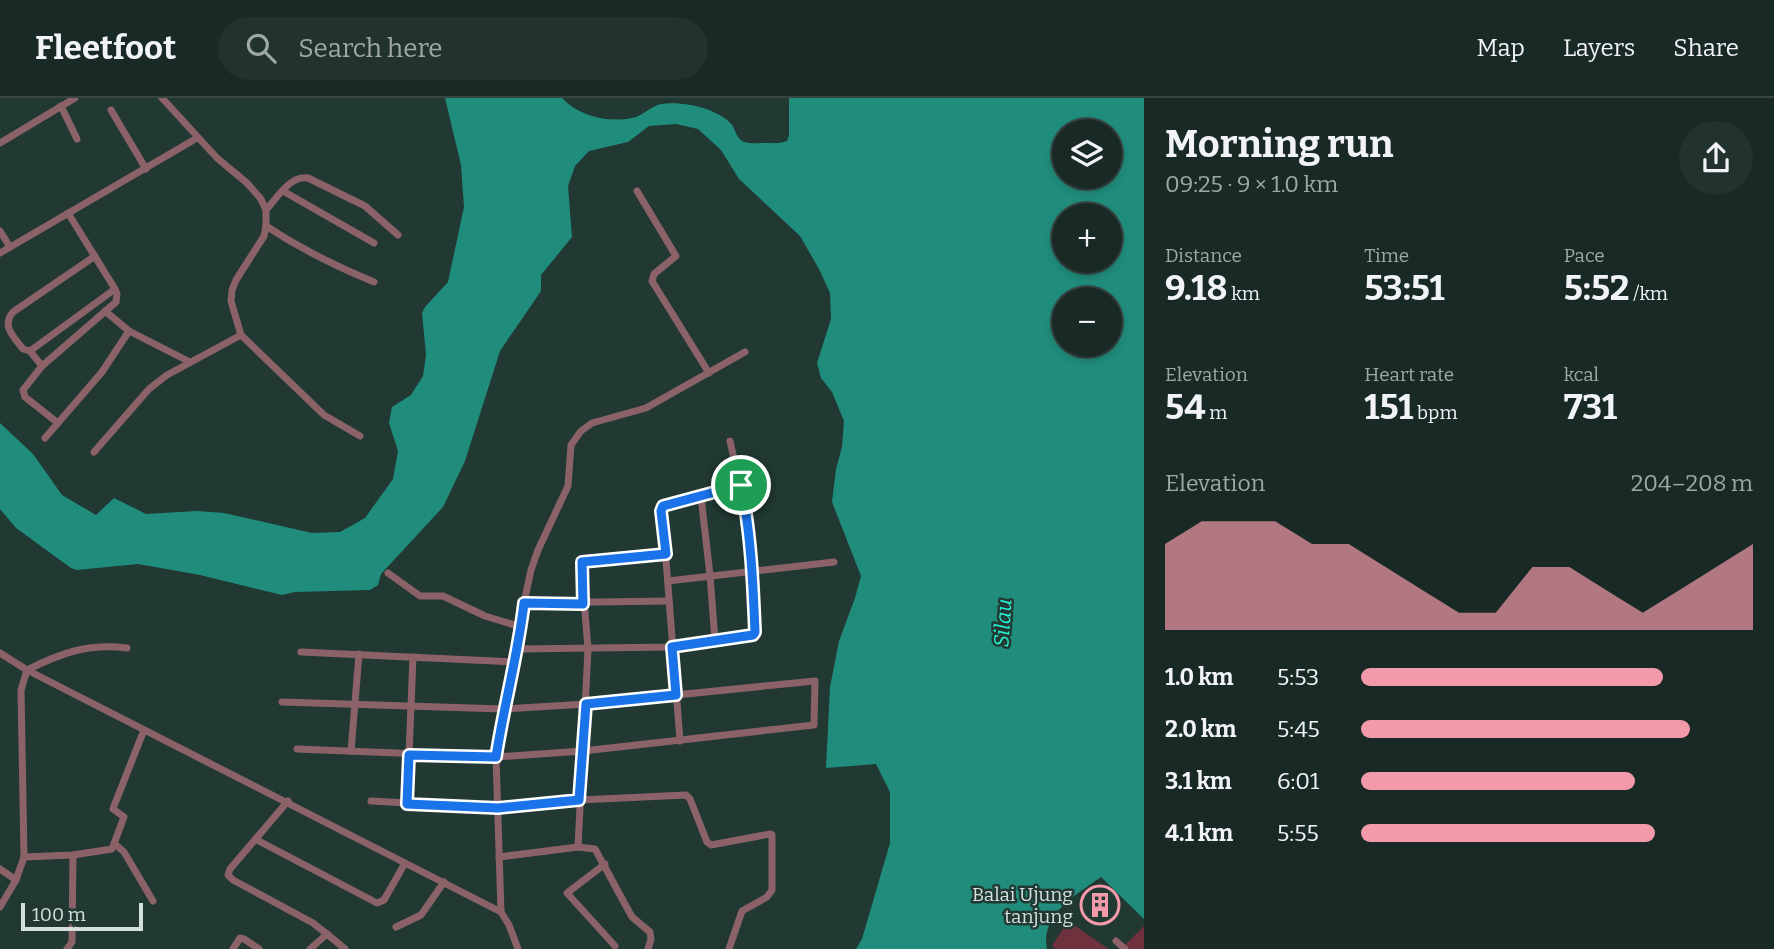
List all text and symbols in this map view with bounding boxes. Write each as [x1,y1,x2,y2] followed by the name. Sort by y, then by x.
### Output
[218,17,708,80] search box
[35,28,176,68] text: Fleetfoot
[242,29,280,67] icon: search
[298,33,443,64] text: Search here
[1477,34,1525,62] text: Map
[1563,34,1635,62] text: Layers
[1673,34,1739,62] text: Share
[1052,119,1122,357] map controls
[1052,119,1122,189] button: layers
[1165,121,1393,167] text: Morning run
[1679,121,1753,195] button: share
[1165,170,1338,198] text: 09:25 · 9 × 1.0 km
[1052,203,1122,273] button: +
[1165,244,1242,267] text: Distance
[1364,244,1409,267] text: Time
[1564,244,1605,267] text: Pace
[1165,267,1227,309] text: 9.18
[1364,267,1445,309] text: 53:51
[1564,267,1629,309] text: 5:52
[1227,282,1260,305] text: km
[1629,282,1668,305] text: /km
[1052,287,1122,357] button: −
[1165,363,1248,386] text: Elevation
[1364,363,1454,386] text: Heart rate
[1564,363,1599,386] text: kcal
[1165,386,1205,428] text: 54
[1364,386,1413,428] text: 151
[1564,386,1617,428] text: 731
[1205,401,1227,424] text: m
[1413,401,1458,424] text: bpm
[711,455,771,515] pin
[722,466,760,504] icon: arrive
[1165,469,1265,497] text: Elevation
[1631,469,1753,497] text: 204–208 m
[988,598,1018,648] water label: Silau
[1165,663,1234,691] text: 1.0 km
[1277,663,1319,691] text: 5:53
[1165,715,1236,743] text: 2.0 km
[1277,715,1320,743] text: 5:45
[1165,767,1232,795] text: 3.1 km
[1277,767,1319,795] text: 6:01
[1165,819,1233,847] text: 4.1 km
[1277,819,1319,847] text: 5:55
[972,883,1073,928] place label: Balai Ujung tanjung
[1079,884,1121,926] building icon: Balai Ujung tanjung
[21,900,144,932] scale bar
[32,903,86,926] text: 100 m

